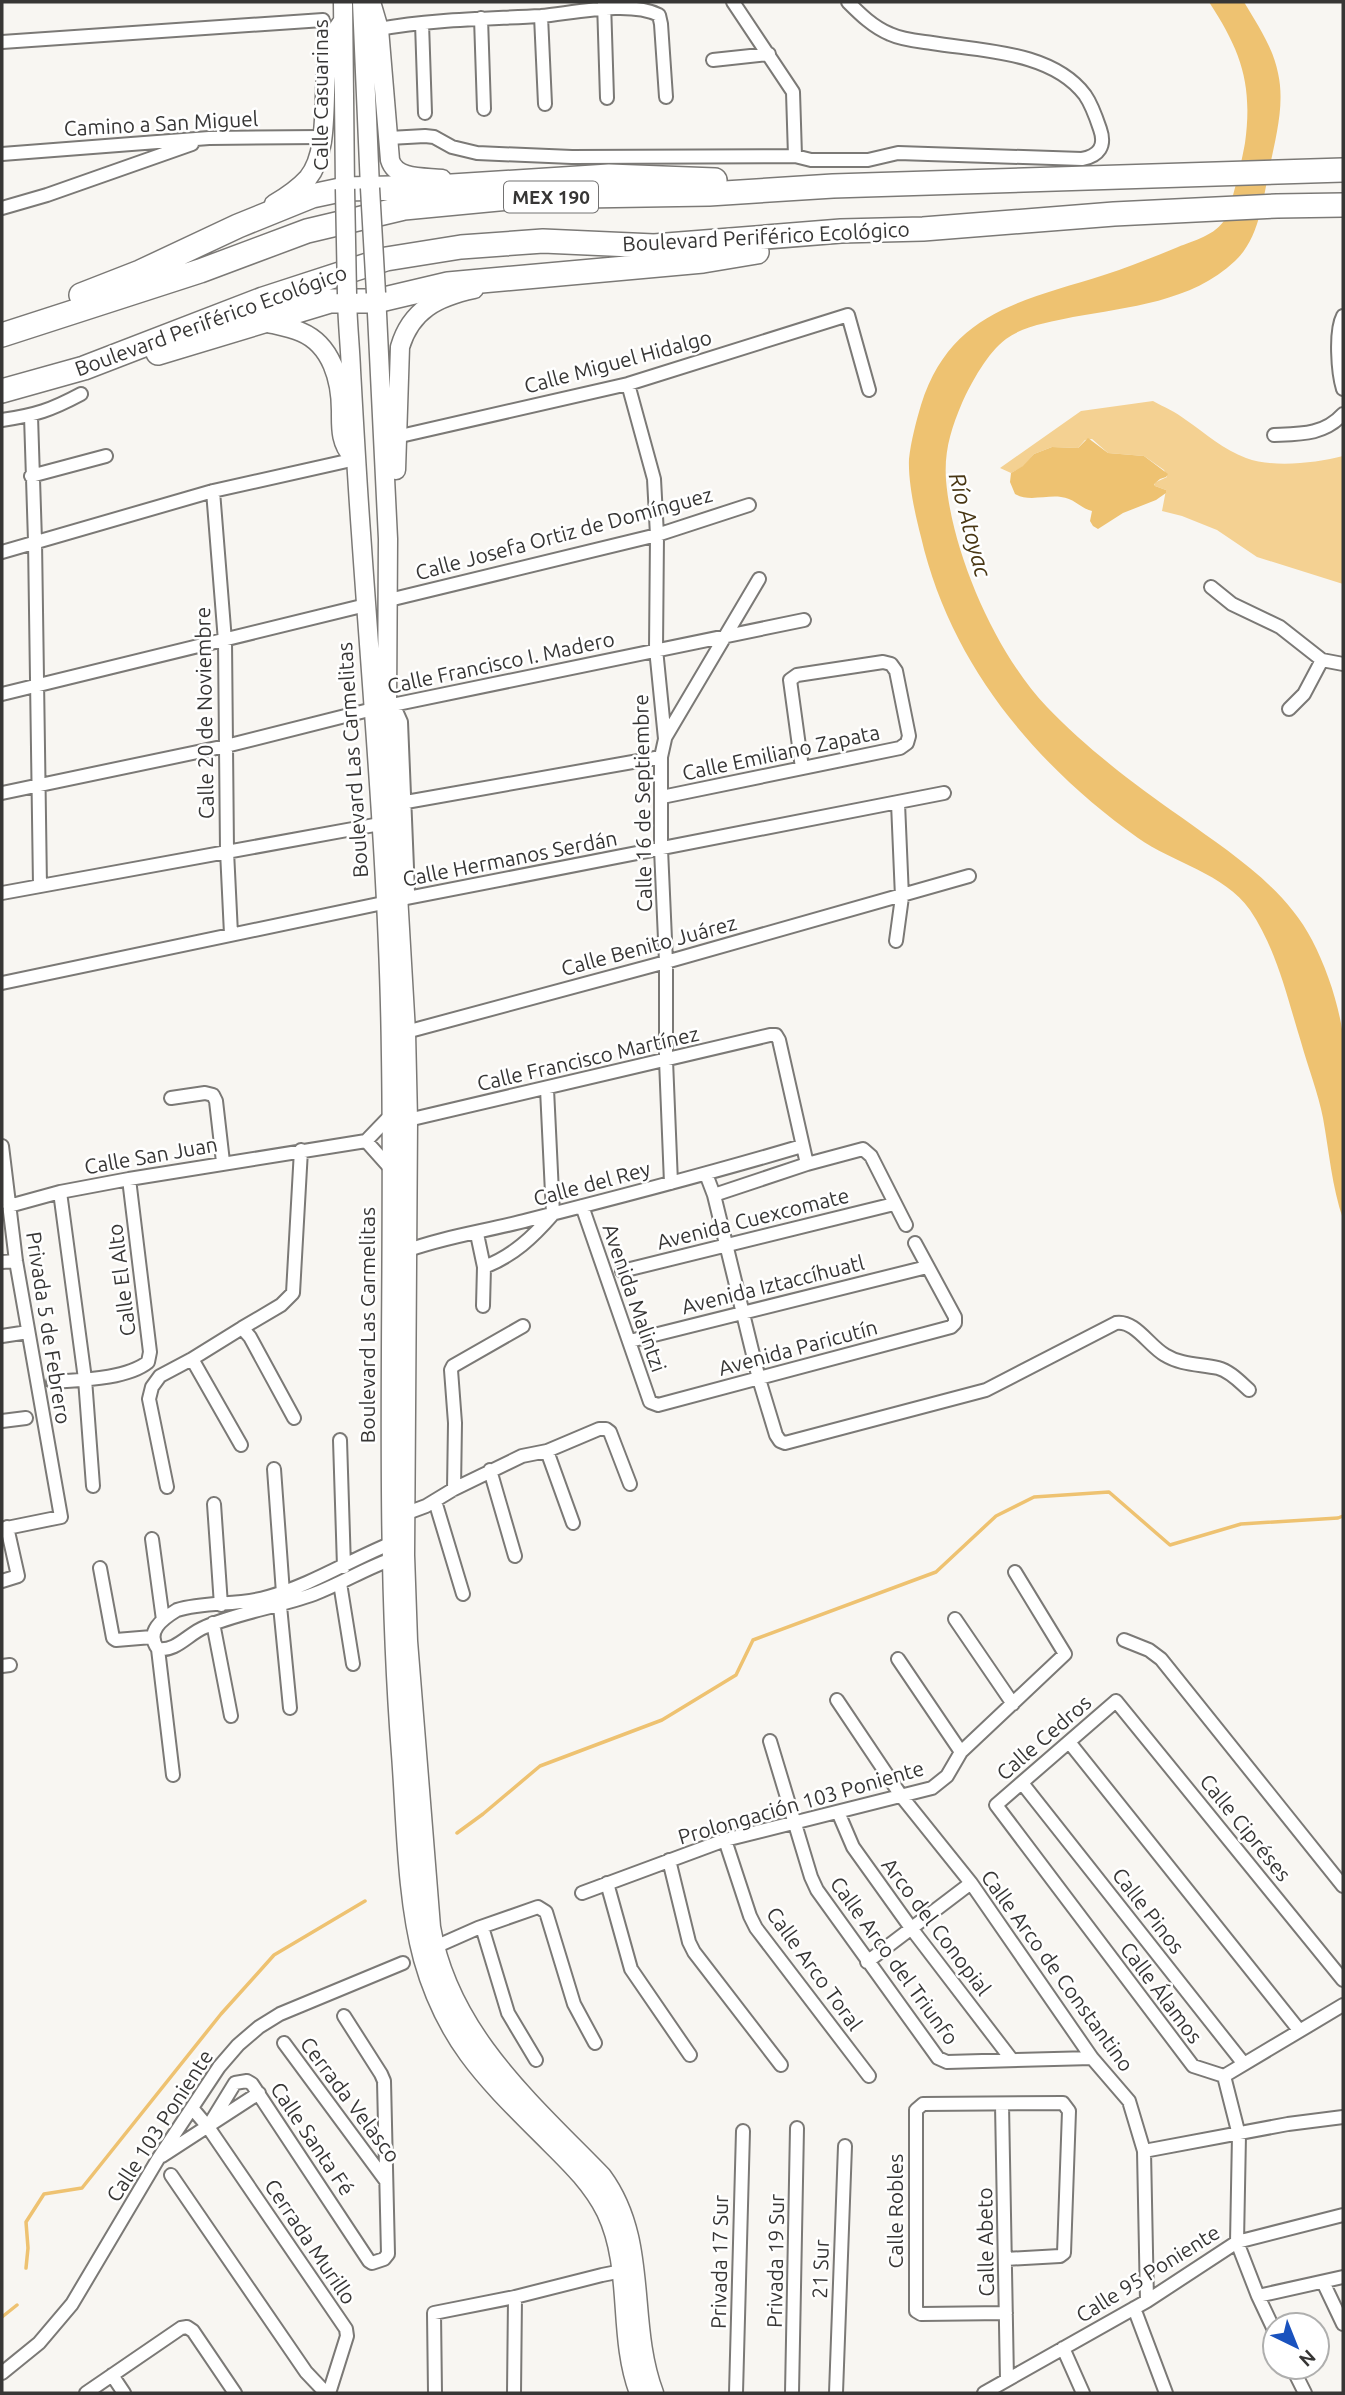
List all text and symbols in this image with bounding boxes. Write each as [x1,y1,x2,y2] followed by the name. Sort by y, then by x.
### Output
[308,19,332,171] street label: Calle Casuarinas
[63,106,259,140] street label: Camino a San Miguel
[504,182,598,212] road number: MEX 190
[622,216,910,256] street label: Boulevard Periférico Ecológico
[71,260,350,381] street label: Boulevard Periférico Ecológico
[521,324,714,398] street label: Calle Miguel Hidalgo
[945,470,997,580] water label: Río Atoyac
[413,482,715,584] street label: Calle Josefa Ortiz de Domínguez
[190,607,218,819] street label: Calle 20 de Noviembre
[385,626,617,698] street label: Calle Francisco I. Madero
[332,641,372,879] street label: Boulevard Las Carmelitas
[628,694,656,912] street label: Calle 16 de Septiembre
[680,719,882,785] street label: Calle Emiliano Zapata
[401,825,619,891] street label: Calle Hermanos Serdán
[558,910,739,980] street label: Calle Benito Juárez
[475,1021,701,1095] street label: Calle Francisco Martínez
[82,1131,219,1179] street label: Calle San Juan
[531,1156,653,1210] street label: Calle del Rey
[654,1182,851,1254] street label: Avenida Cuexcomate
[355,1207,379,1443] street label: Boulevard Las Carmelitas
[598,1221,671,1375] street label: Avenida Malintzi
[102,1223,140,1338] street label: Calle El Alto
[22,1230,76,1426] street label: Privada 5 de Febrero
[679,1250,867,1318] street label: Avenida Iztaccíhuatl
[716,1314,880,1380] street label: Avenida Paricutín
[991,1690,1095,1785] street label: Calle Cedros
[675,1755,927,1849] street label: Prolongación 103 Poniente
[1195,1769,1296,1886] street label: Calle Cipréses
[877,1853,996,2000] street label: Arco del Conopial
[1108,1863,1190,1958] street label: Calle Pinos
[977,1865,1139,2076] street label: Calle Arco de Constantino
[826,1872,964,2049] street label: Calle Arco del Triunfo
[762,1902,868,2035] street label: Calle Arco Toral
[1116,1937,1208,2048] street label: Calle Álamos
[296,2032,406,2167] street label: Cerrada Velasco
[101,2045,217,2206] street label: Calle 103 Poniente
[266,2077,360,2200] street label: Calle Santa Fé
[883,2154,907,2268] street label: Calle Robles
[260,2174,361,2309] street label: Cerrada Murillo
[972,2187,998,2297] street label: Calle Abeto
[762,2194,788,2328] street label: Privada 19 Sur
[706,2195,732,2329] street label: Privada 17 Sur
[1071,2219,1224,2327] street label: Calle 95 Poniente
[807,2239,833,2299] street label: 21 Sur
[1261,2311,1331,2381] north arrow
[1295,2346,1320,2371] text: N

